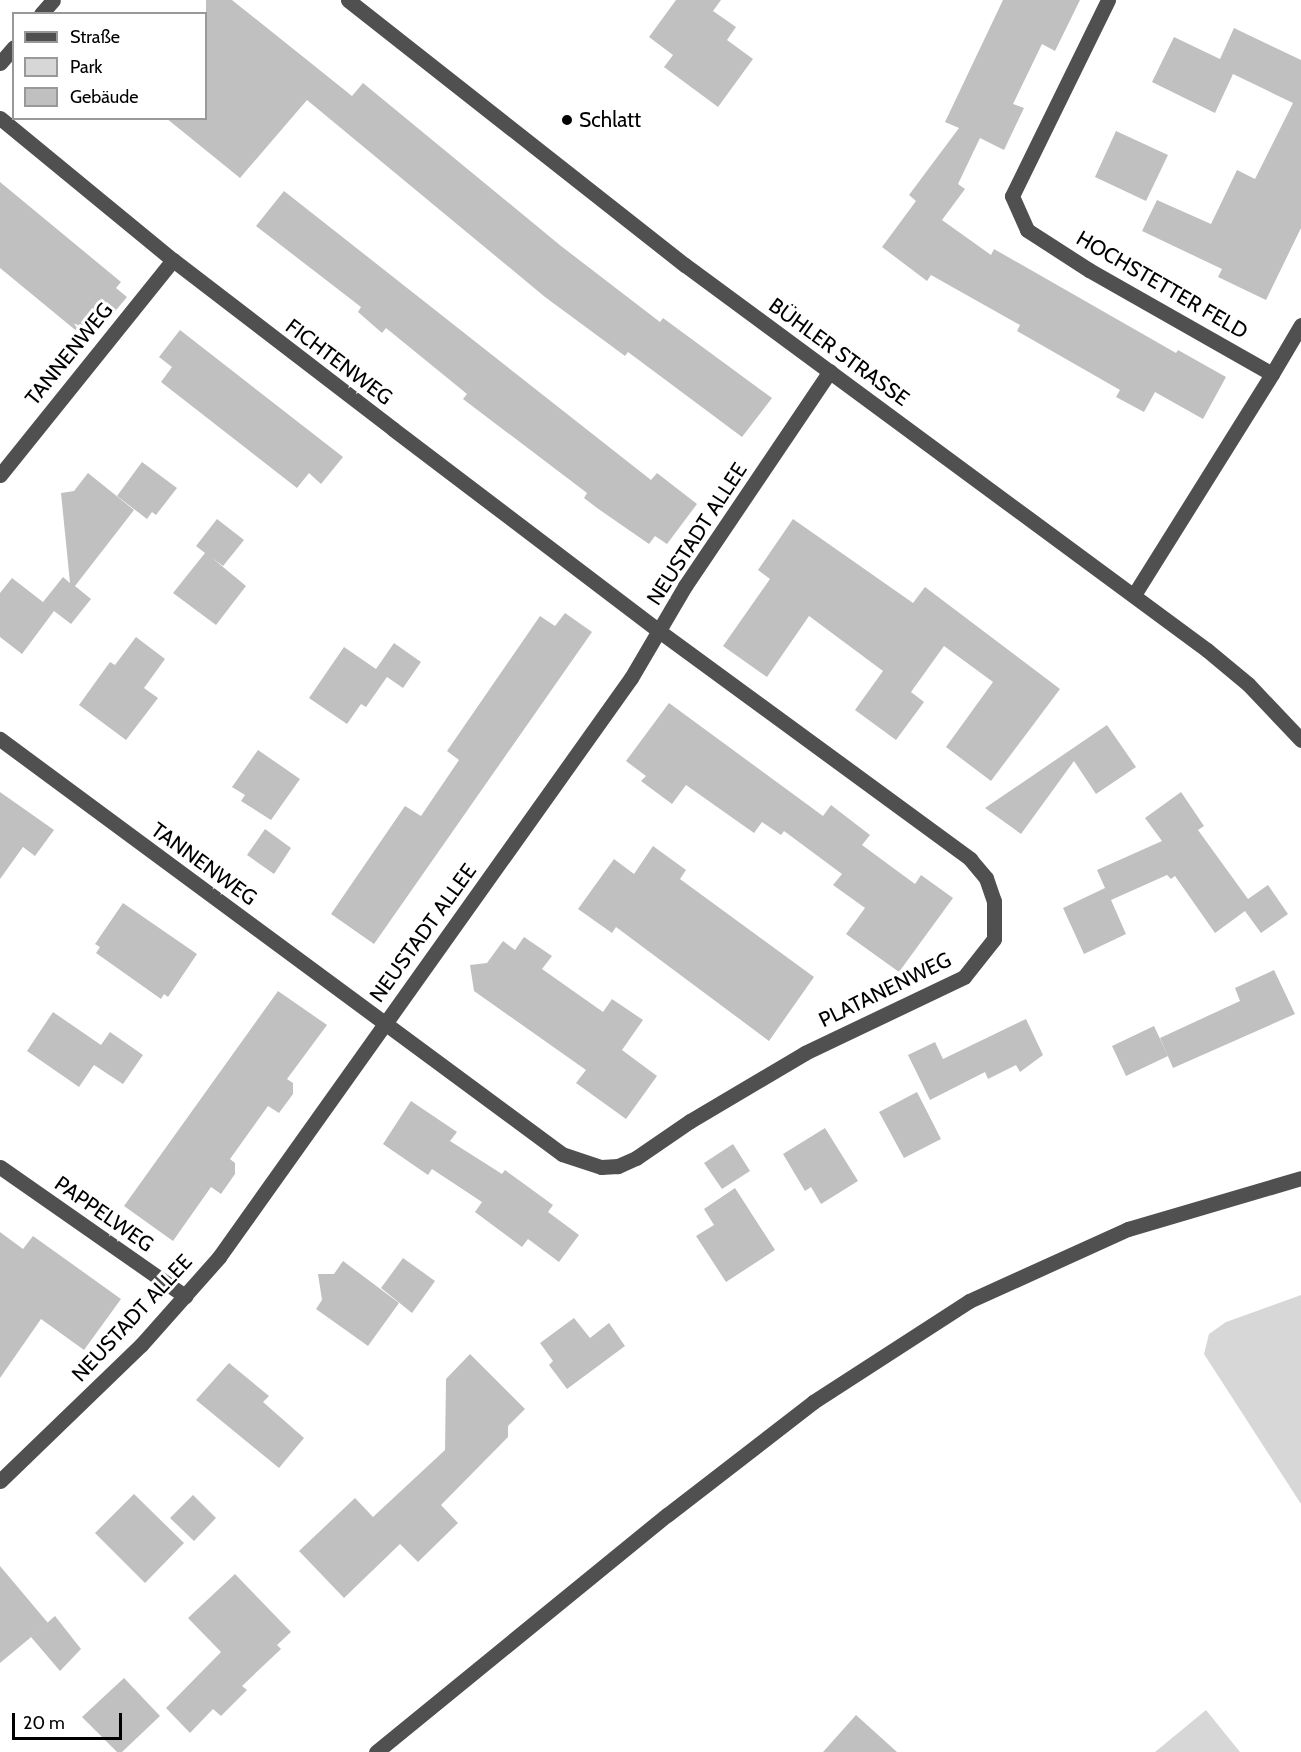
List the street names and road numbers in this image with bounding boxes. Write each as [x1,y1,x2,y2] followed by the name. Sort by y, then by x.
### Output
[1072,226,1252,344] street label: HOCHSTETTER FELD
[764,293,914,411] street label: BÜHLER STRASSE
[20,298,118,410] street label: TANNENWEG
[281,314,397,410] street label: FICHTENWEG
[642,458,752,610] street label: NEUSTADT ALLEE
[146,817,262,911] street label: TANNENWEG
[364,859,482,1007] street label: NEUSTADT ALLEE
[815,947,955,1033] street label: PLATANENWEG
[50,1171,158,1257] street label: PAPPELWEG
[67,1249,197,1387] street label: NEUSTADT ALLEE

